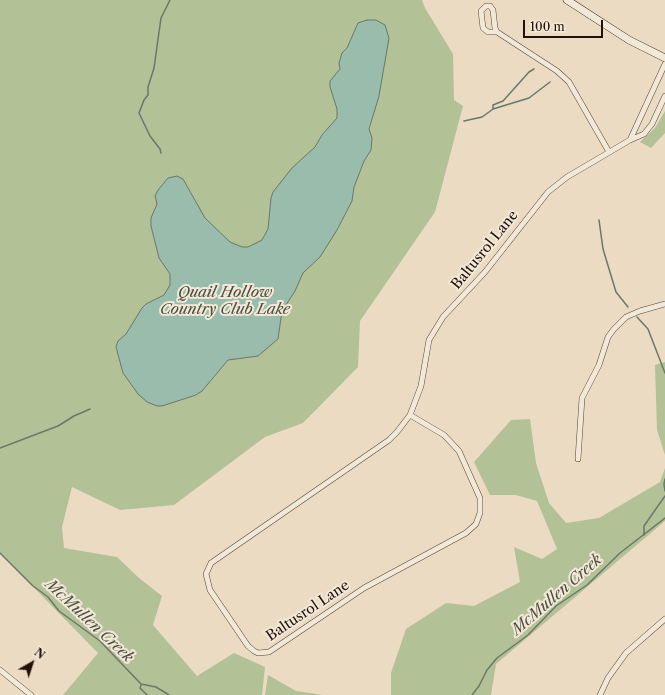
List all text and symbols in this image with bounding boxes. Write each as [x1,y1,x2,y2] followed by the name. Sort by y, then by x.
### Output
[525,12,605,38] scale bar
[530,19,565,34] text: 100 m
[448,207,522,293] street label: Baltusrol Lane
[160,284,290,319] water label: Quail Hollow Country Club Lake
[508,551,606,639] water label: McMullen Creek
[41,576,137,666] water label: McMullen Creek
[263,577,353,645] street label: Baltusrol Lane
[12,643,52,683] north arrow
[31,645,48,662] text: N

